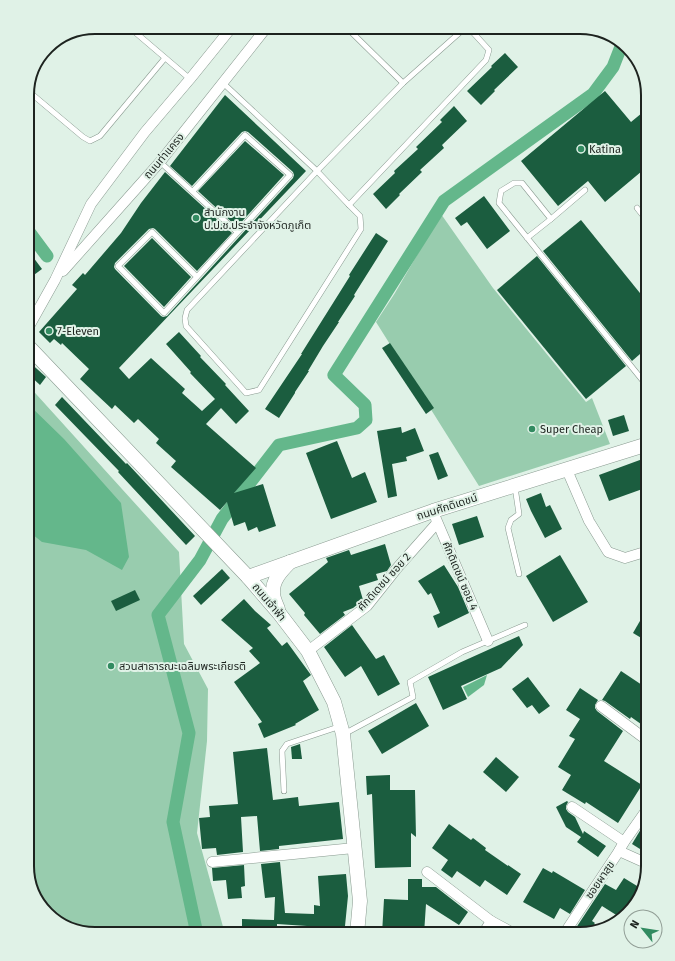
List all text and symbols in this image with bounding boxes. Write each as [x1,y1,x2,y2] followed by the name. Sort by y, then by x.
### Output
[141,131,187,181] street label: ถนนท่าแครง
[589,143,621,156] place label: Katina
[576,144,586,154] marker: Katina
[204,206,311,232] place label: สำนักงาน ป.ป.ช.ประจำจังหวัดภูเก็ต
[191,213,201,223] marker: สำนักงาน ป.ป.ช.ประจำจังหวัดภูเก็ต
[57,325,99,338] place label: 7-Eleven
[44,326,54,336] marker: 7-Eleven
[540,423,603,436] place label: Super Cheap
[527,424,537,434] marker: Super Cheap
[415,491,479,523] street label: ถนนศักดิเดชน์
[440,540,480,613] street label: ศักดิเดชน์ ซอย 4
[355,550,413,614] street label: ศักดิเดชน์ ซอย 2
[249,580,289,624] street label: ถนนเจ้าฟ้า
[119,660,246,673] place label: สวนสาธารณะเฉลิมพระเกียรติ
[106,661,116,671] marker: สวนสาธารณะเฉลิมพระเกียรติ
[583,859,617,901] street label: ซอยผาสุข
[623,909,663,949] north arrow
[627,918,642,931] text: N

